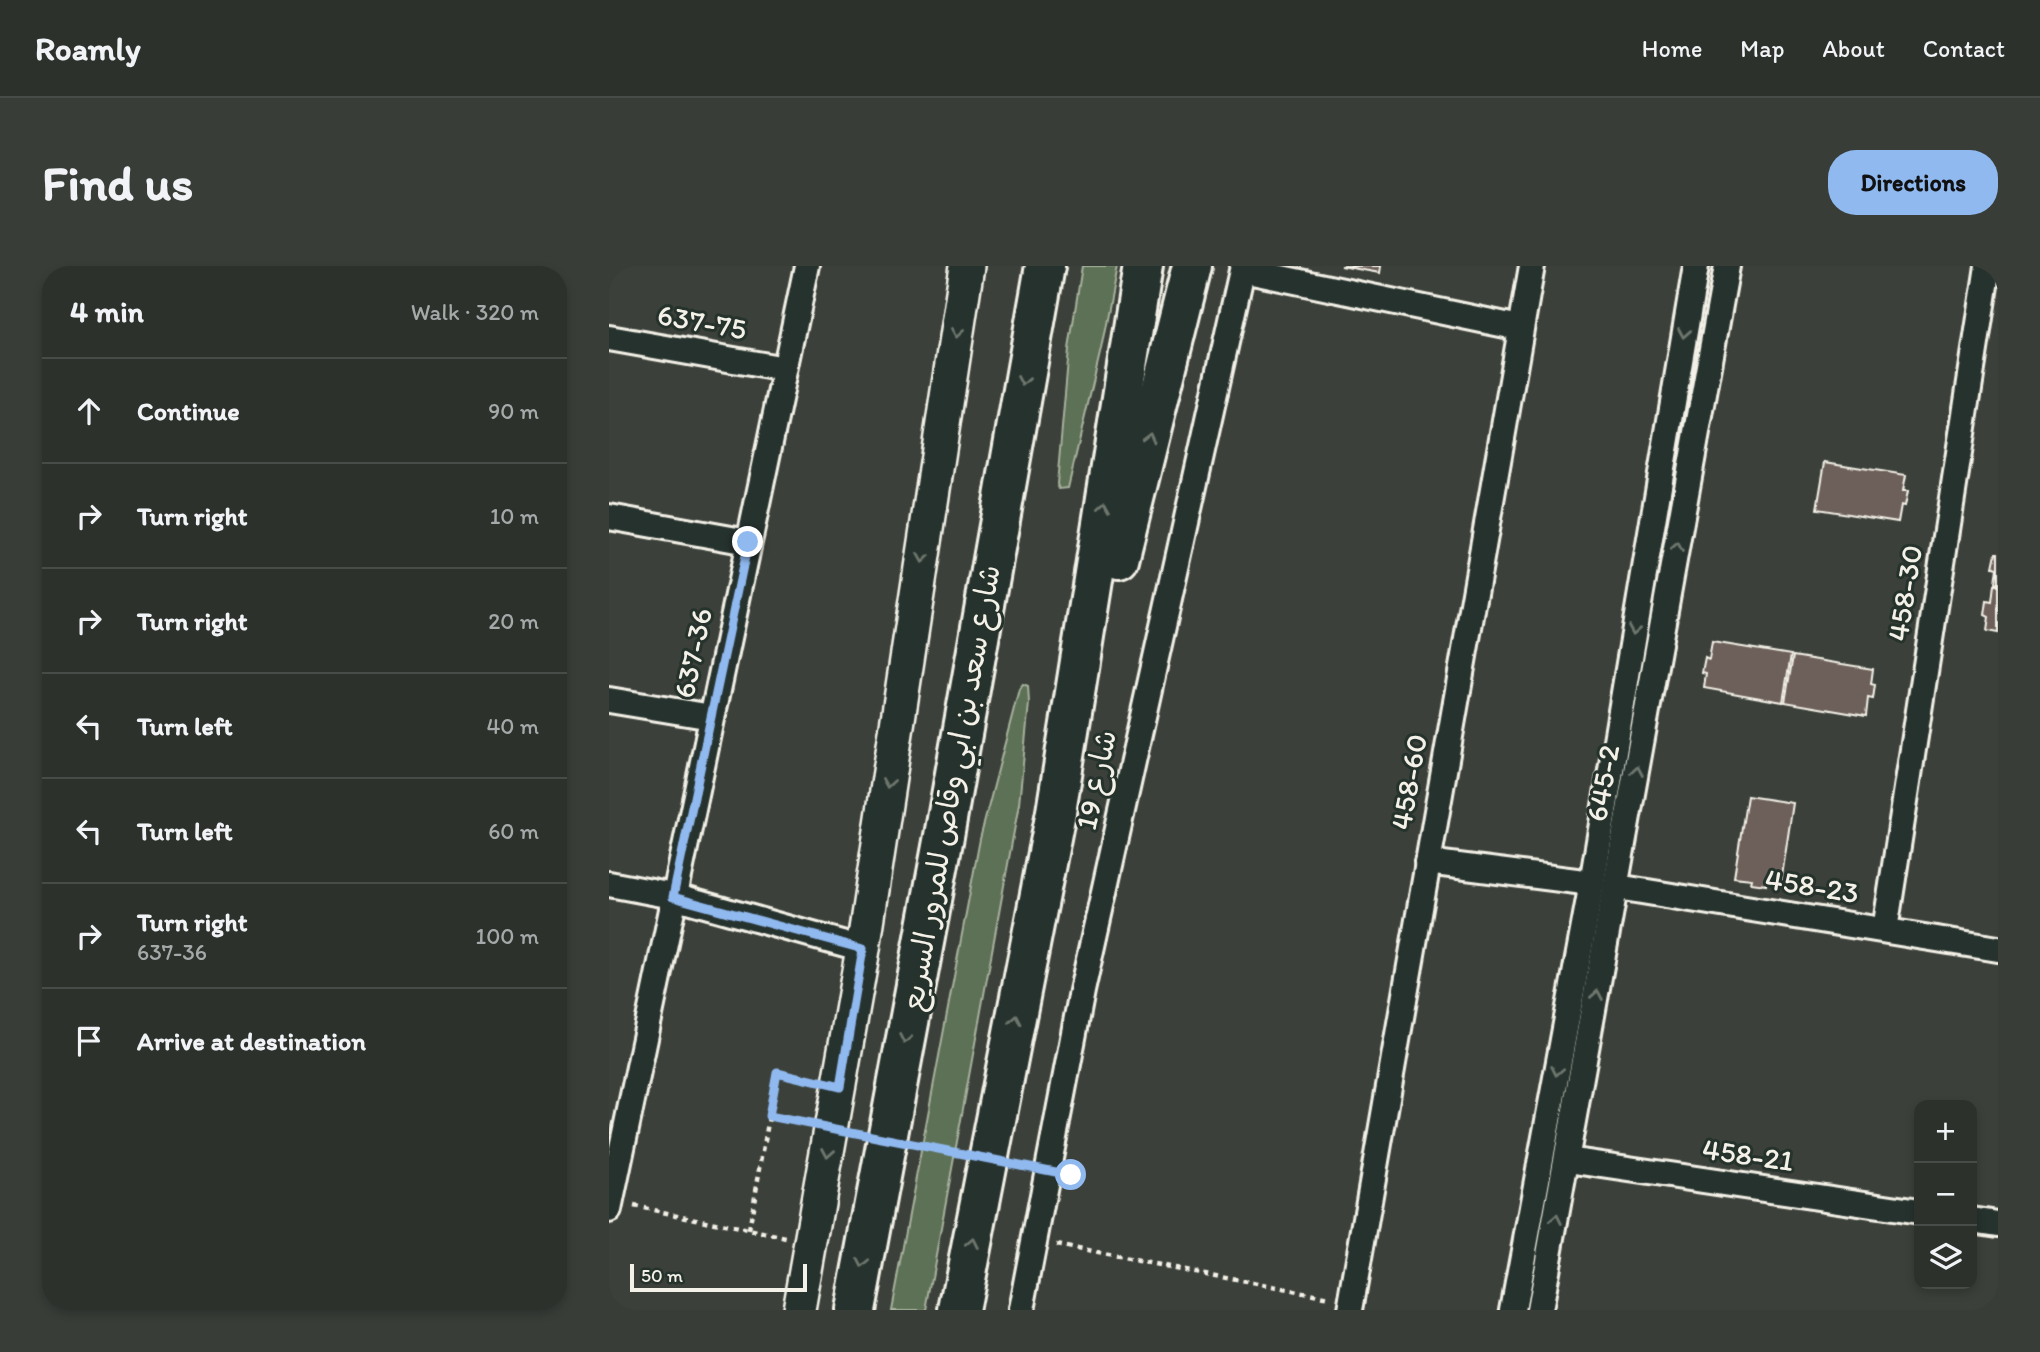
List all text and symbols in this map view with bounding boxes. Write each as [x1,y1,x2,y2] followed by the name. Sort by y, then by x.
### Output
[35,29,141,68] text: Roamly
[1642,34,1702,63] text: Home
[1740,34,1784,63] text: Map
[1822,34,1885,63] text: About
[1923,34,2005,63] text: Contact
[1828,150,1998,215] button: Directions
[42,153,193,212] text: Find us
[70,293,144,330] text: 4 min
[655,295,750,348] street label: 637-75
[411,298,539,326] text: Walk · 320 m
[1677,327,1692,339] one-way arrow
[950,328,965,339] one-way arrow
[1016,375,1031,387] one-way arrow
[70,392,108,430] icon: ahead
[137,395,240,427] text: Continue
[488,397,539,425] text: 90 m
[1141,431,1155,443] one-way arrow
[70,497,108,535] icon: right
[137,500,248,532] text: Turn right
[1097,500,1112,512] one-way arrow
[490,502,539,530] text: 10 m
[732,526,763,557] route end
[1669,541,1684,553] one-way arrow
[1879,542,1930,644] street label: 458-30
[916,552,931,564] one-way arrow
[893,562,1016,1015] street label: شارع سعد بن ابي وقاص للمرور السريع
[70,602,108,640] icon: right
[665,604,720,701] street label: 637-36
[137,605,248,637] text: Turn right
[488,607,539,635] text: 20 m
[1627,624,1642,636] one-way arrow
[70,707,108,745] icon: left
[137,710,233,742] text: Turn left
[486,712,539,740] text: 40 m
[1067,727,1127,834] street label: شارع 19
[1382,731,1435,833] street label: 458-60
[1578,741,1627,824] street label: 645-2
[1629,765,1644,777] one-way arrow
[881,777,896,789] one-way arrow
[70,812,108,850] icon: left
[137,815,233,847] text: Turn left
[488,817,539,845] text: 60 m
[1763,860,1862,911] street label: 458-23
[137,906,248,938] text: Turn right
[70,917,108,955] icon: right
[475,922,539,950] text: 100 m
[137,938,207,966] text: 637-36
[1589,989,1604,1001] one-way arrow
[1007,1014,1022,1026] one-way arrow
[70,1022,108,1060] icon: arrive
[137,1025,366,1057] text: Arrive at destination
[899,1033,914,1045] one-way arrow
[1550,1065,1565,1077] one-way arrow
[1914,1100,1977,1289] map controls
[1914,1100,1977,1163] button: +
[1700,1130,1796,1179] street label: 458-21
[821,1147,836,1159] one-way arrow
[1055,1159,1086,1190] route start
[1914,1163,1977,1226] button: −
[1548,1213,1563,1225] one-way arrow
[1914,1226,1977,1289] button: layers
[964,1237,979,1249] one-way arrow
[857,1257,872,1269] one-way arrow
[630,1261,807,1293] scale bar
[641,1264,683,1287] text: 50 m

